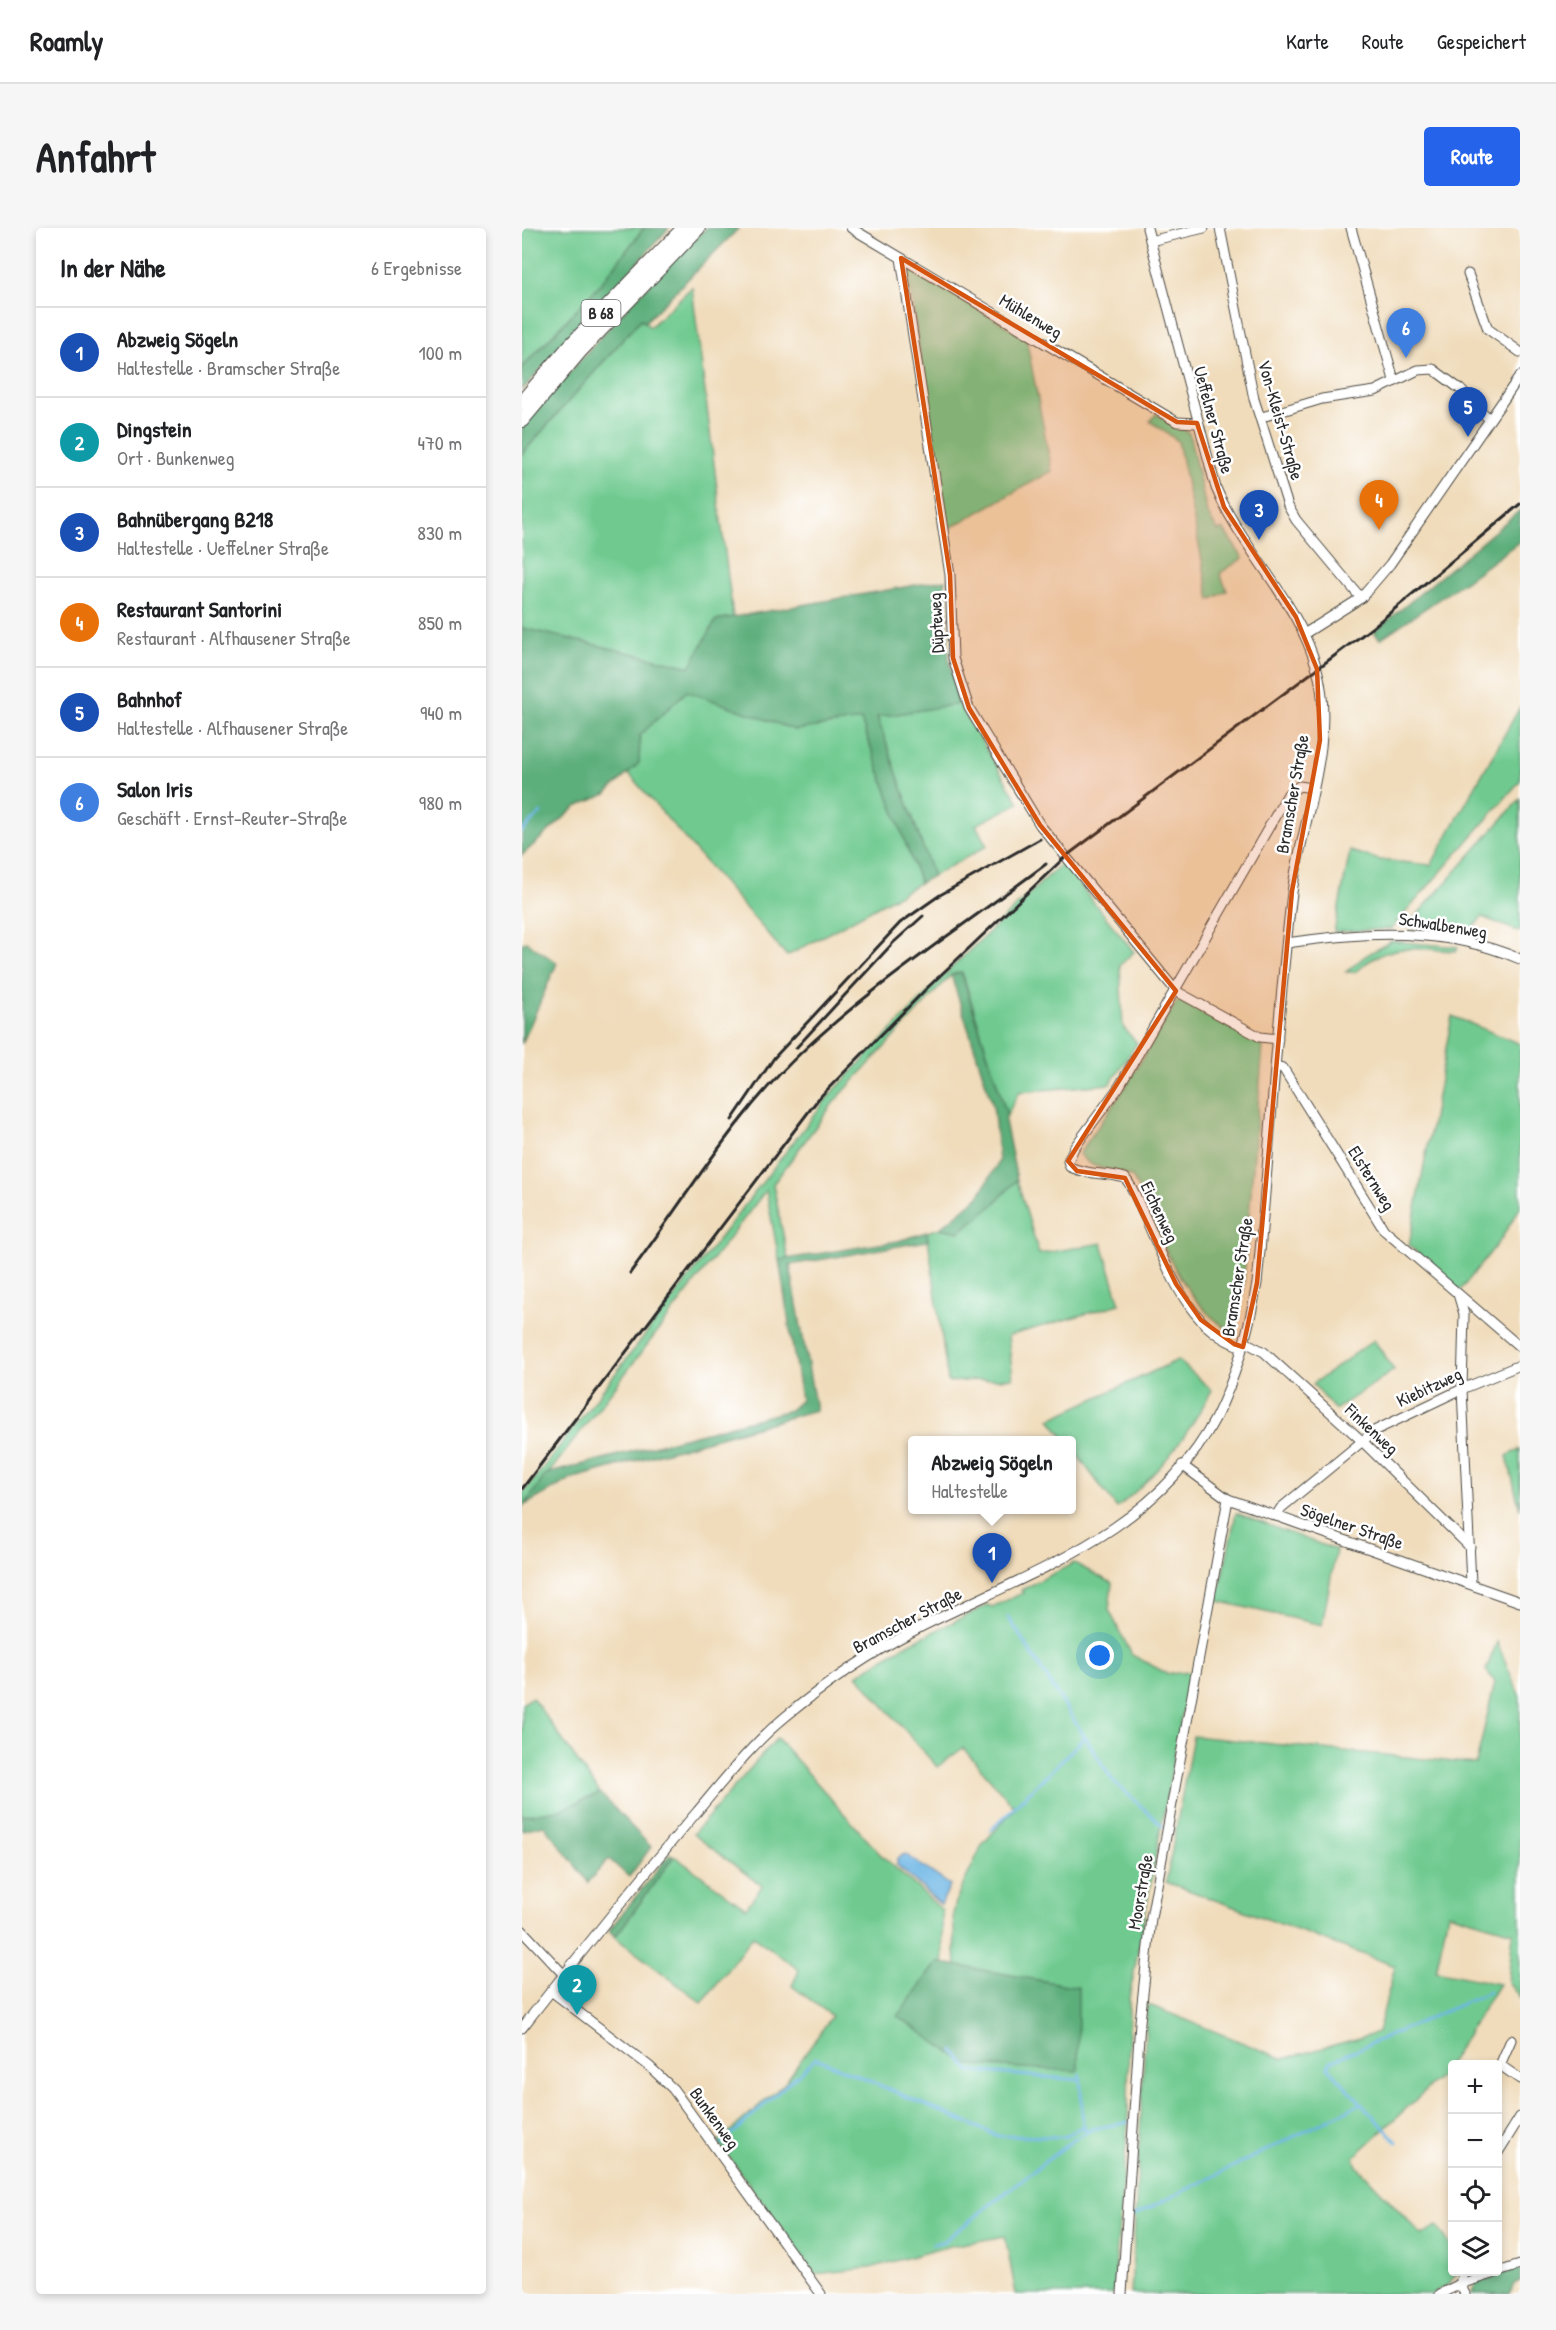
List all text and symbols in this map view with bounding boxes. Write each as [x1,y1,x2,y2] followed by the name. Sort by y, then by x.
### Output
[30,22,103,60] text: Roamly
[1286,27,1329,56] text: Karte
[1362,27,1404,56] text: Route
[1437,27,1526,56] text: Gespeichert
[1424,127,1520,186] button: Route
[36,128,155,185] text: Anfahrt
[60,250,166,285] text: In der Nähe
[371,254,462,281] text: 6 Ergebnisse
[995,287,1067,345] street label: Mühlenweg
[582,300,620,326] road number: B 68
[1386,308,1426,358] pin: 6
[117,324,238,354] text: Abzweig Sögeln
[76,339,83,366] text: 1
[419,339,462,366] text: 100 m
[117,354,340,381] text: Haltestelle · Bramscher Straße
[1252,357,1310,483] street label: Von-Kleist-Straße
[1188,364,1240,476] street label: Ueffelner Straße
[1448,388,1488,437] pin: 5
[117,414,192,444] text: Dingstein
[75,429,84,456] text: 2
[417,429,462,456] text: 470 m
[117,444,235,471] text: Ort · Bunkenweg
[1360,480,1398,530] pin: 4
[1240,490,1278,540] pin: 3
[117,504,273,534] text: Bahnübergang B218
[75,519,84,546] text: 3
[417,519,462,546] text: 830 m
[117,534,329,561] text: Haltestelle · Ueffelner Straße
[922,592,950,654] street label: Düpteweg
[117,594,282,624] text: Restaurant Santorini
[76,609,83,636] text: 4
[418,609,462,636] text: 850 m
[117,624,351,651] text: Restaurant · Alfhausener Straße
[117,684,182,714] text: Bahnhof
[75,699,84,726] text: 5
[420,699,462,726] text: 940 m
[117,714,348,741] text: Haltestelle · Alfhausener Straße
[1269,733,1315,855] street label: Bramscher Straße
[117,774,192,804] text: Salon Iris
[76,789,83,816] text: 6
[419,789,462,816] text: 980 m
[117,804,348,831] text: Geschäft · Ernst-Reuter-Straße
[1397,906,1489,944] street label: Schwalbenweg
[1342,1141,1402,1215] street label: Elsternweg
[1135,1177,1185,1247] street label: Eichenweg
[1215,1216,1259,1338] street label: Bramscher Straße
[1392,1361,1466,1413] street label: Kiebitzweg
[1339,1397,1404,1460] street label: Finkenweg
[908,1436,1076,1514] popup
[931,1447,1053,1477] text: Abzweig Sögeln
[931,1477,1008,1504] text: Haltestelle
[1297,1497,1407,1555] street label: Sögelner Straße
[972,1534,1012,1583] pin: 1
[848,1581,966,1659] street label: Bramscher Straße
[1085,1641,1114,1670] your location
[1121,1852,1159,1932] street label: Moorstraße
[558,1966,596,2015] pin: 2
[1448,2060,1502,2276] map controls
[1448,2060,1502,2114] button: +
[684,2082,746,2154] street label: Bunkenweg
[1448,2114,1502,2168] button: −
[1448,2168,1502,2222] button: locate
[1448,2222,1502,2276] button: layers

